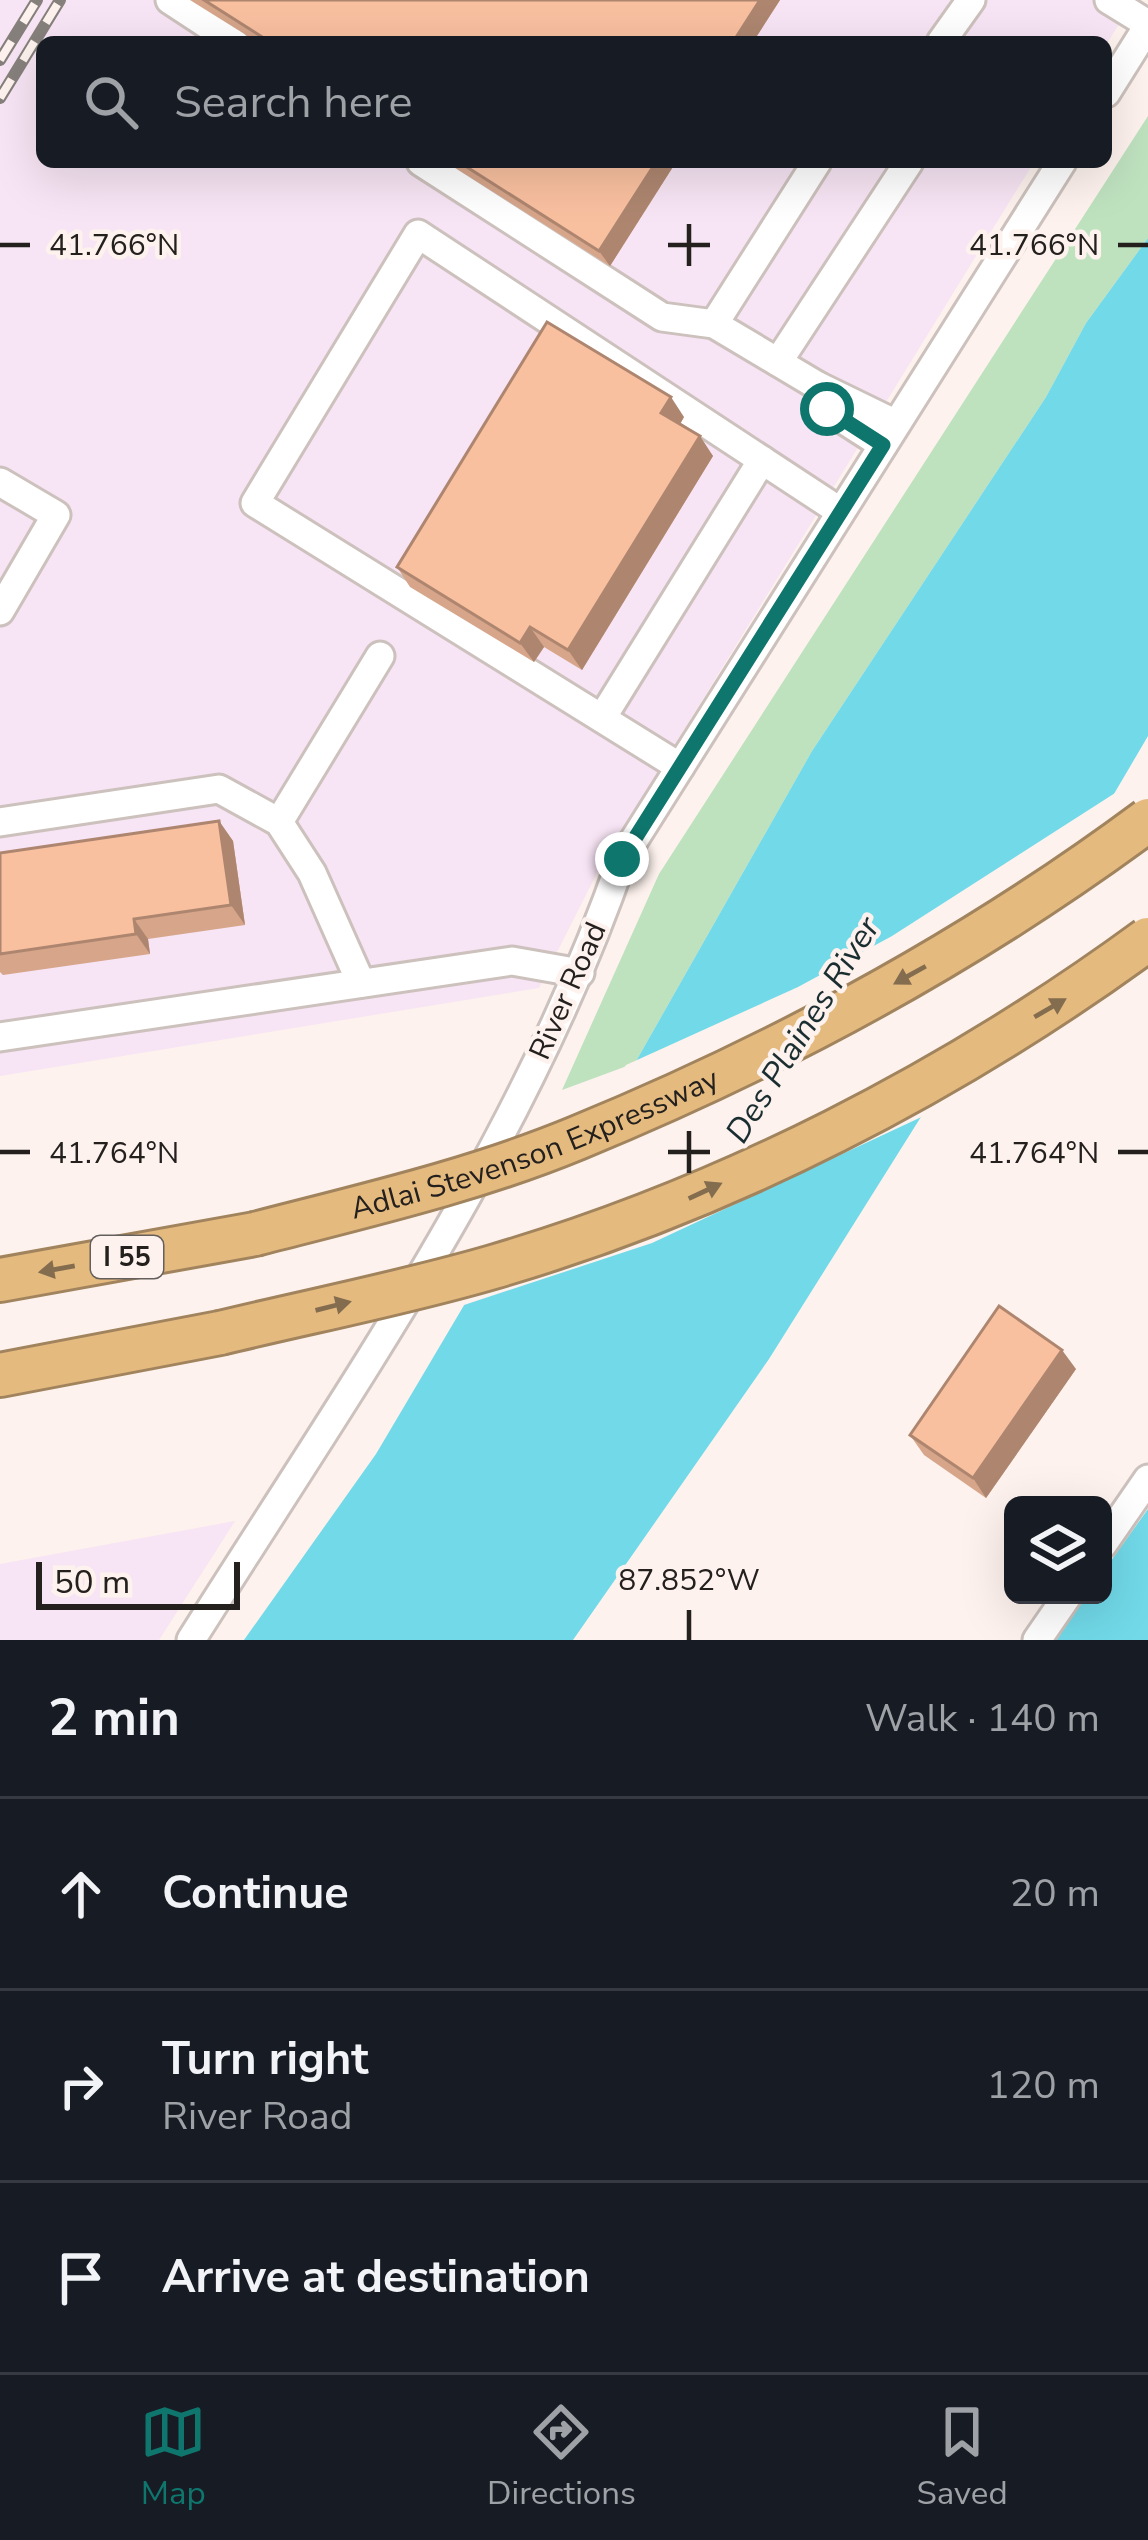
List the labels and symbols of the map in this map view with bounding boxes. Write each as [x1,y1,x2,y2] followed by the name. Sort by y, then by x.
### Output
[49,225,179,266] text: 41.766°N
[969,225,1099,266] text: 41.766°N
[800,382,854,436] route start
[595,832,649,886] route end
[715,907,891,1152] water label: Des Plaines River
[519,916,617,1066] street label: River Road
[893,964,927,985] one-way arrow
[1033,999,1067,1020] one-way arrow
[346,1058,726,1229] street label: Adlai Stevenson Expressway
[49,1133,179,1174] text: 41.764°N
[969,1133,1099,1174] text: 41.764°N
[688,1181,723,1201] one-way arrow
[91,1236,163,1278] road number: I 55
[37,1261,75,1279] one-way arrow
[315,1296,352,1315] one-way arrow
[36,1556,240,1609] scale bar
[618,1560,760,1601] text: 87.852°W

